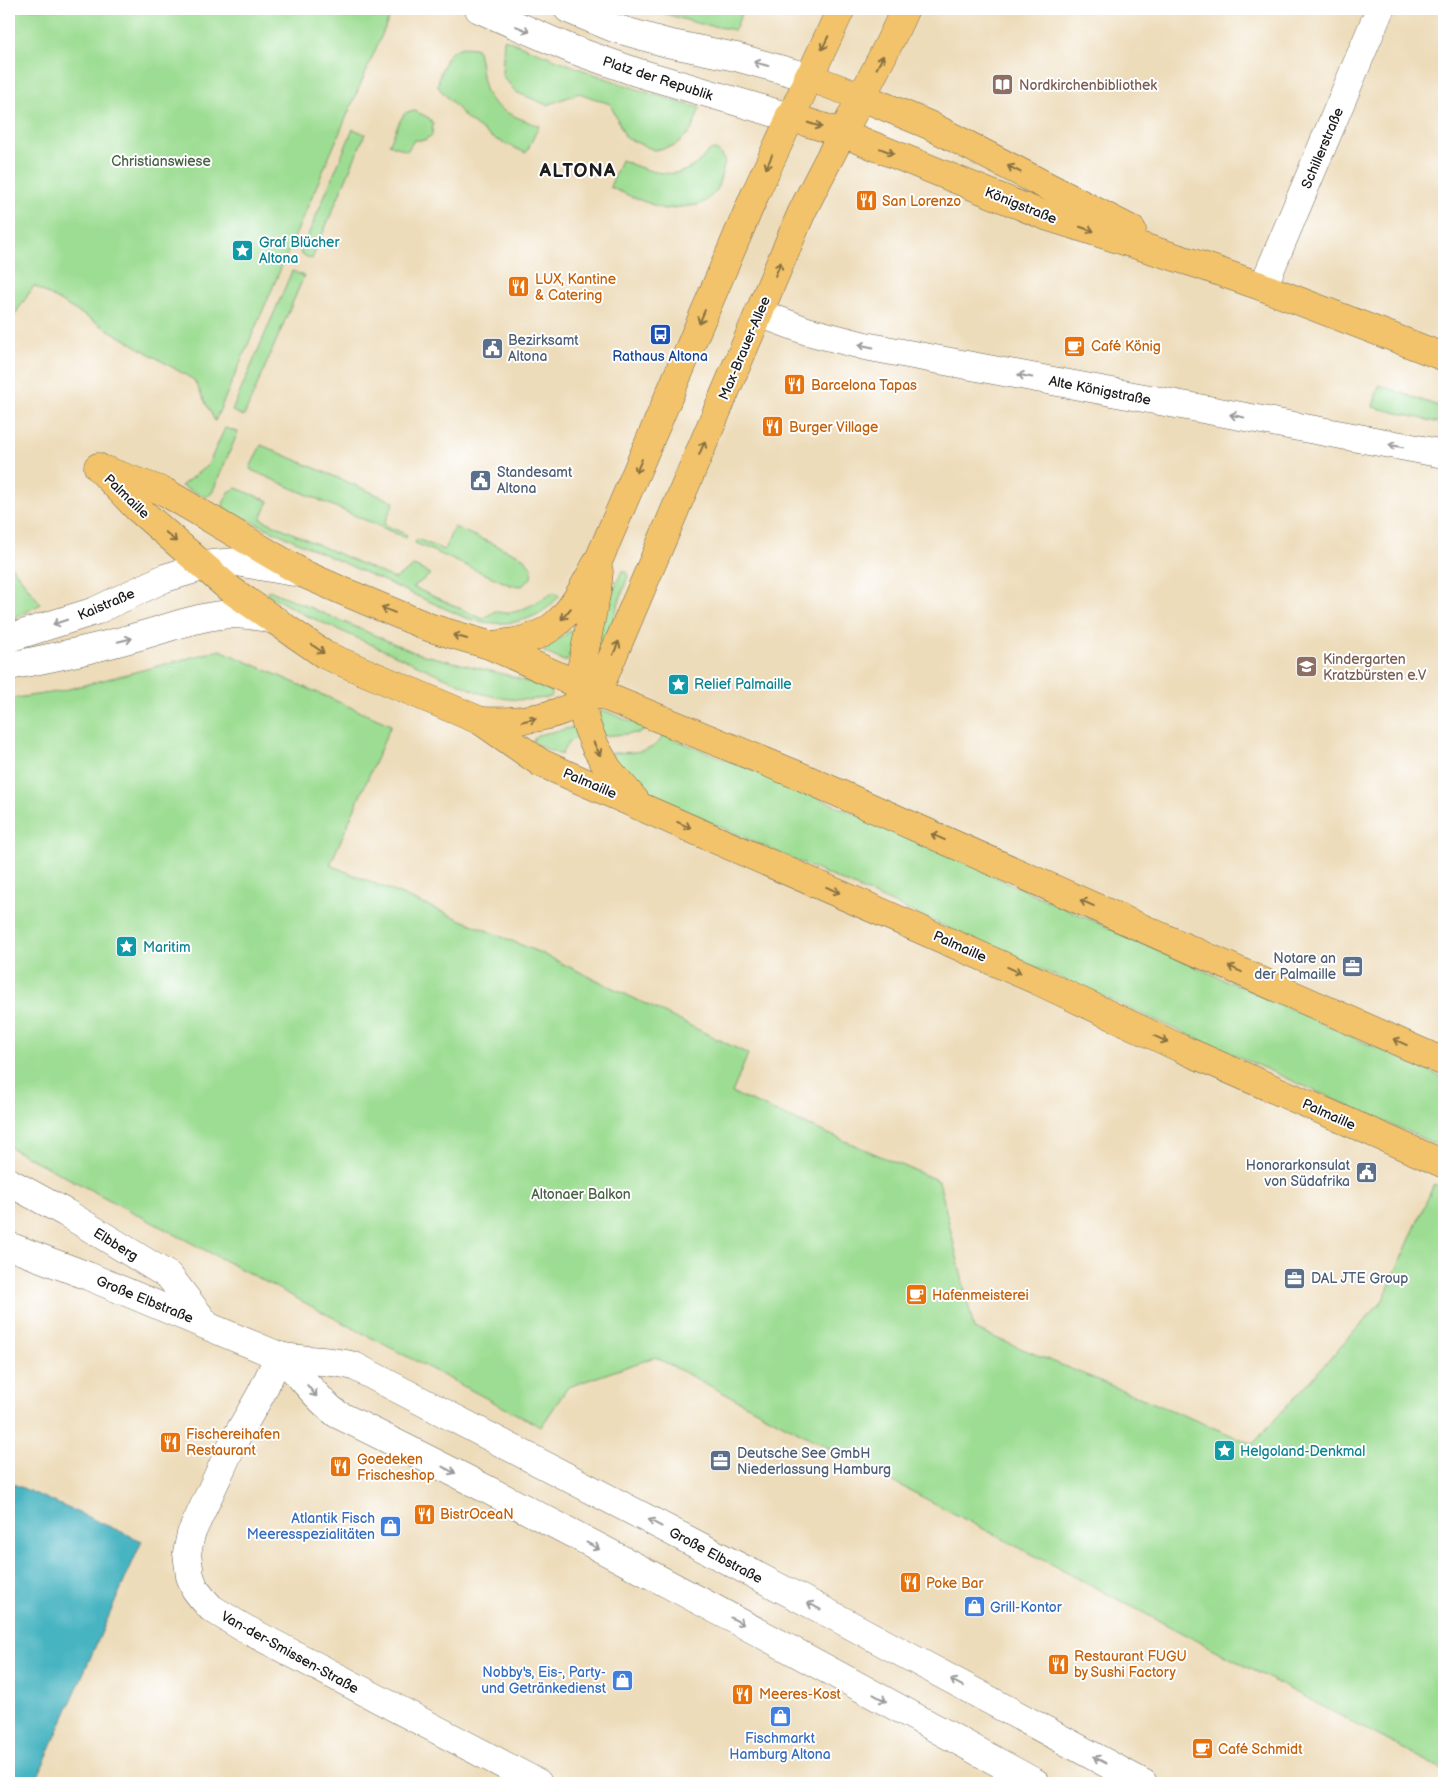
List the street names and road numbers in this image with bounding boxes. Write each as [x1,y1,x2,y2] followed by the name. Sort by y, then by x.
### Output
[601,53,715,104] street label: Platz der Republik
[1298,105,1347,191] street label: Schillerstraße
[982,183,1059,228] street label: Königstraße
[715,294,774,403] street label: Max-Brauer-Allee
[1047,372,1152,409] street label: Alte Königstraße
[100,471,153,522] street label: Palmaille
[75,585,137,624] street label: Kaistraße
[560,765,619,802] street label: Palmaille
[931,927,989,966] street label: Palmaille
[1300,1095,1358,1134] street label: Palmaille
[90,1224,141,1265] street label: Elbberg
[94,1272,196,1327] street label: Große Elbstraße
[666,1524,765,1587] street label: Große Elbstraße
[218,1608,362,1697] street label: Van-der-Smissen-Straße

